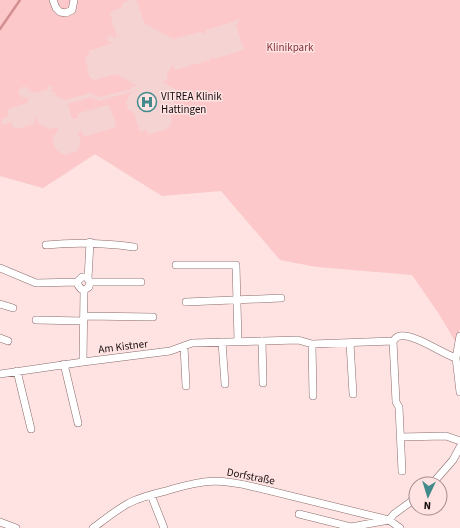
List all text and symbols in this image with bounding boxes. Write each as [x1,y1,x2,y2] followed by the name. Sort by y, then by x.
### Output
[267,40,314,55] park label: Klinikpark
[161,89,222,117] place label: VITREA Klinik Hattingen
[136,91,158,113] hospital icon: VITREA Klinik Hattingen
[97,336,149,357] street label: Am Kistner
[226,464,277,489] street label: Dorfstraße
[408,476,448,516] north arrow
[423,498,432,513] text: N

